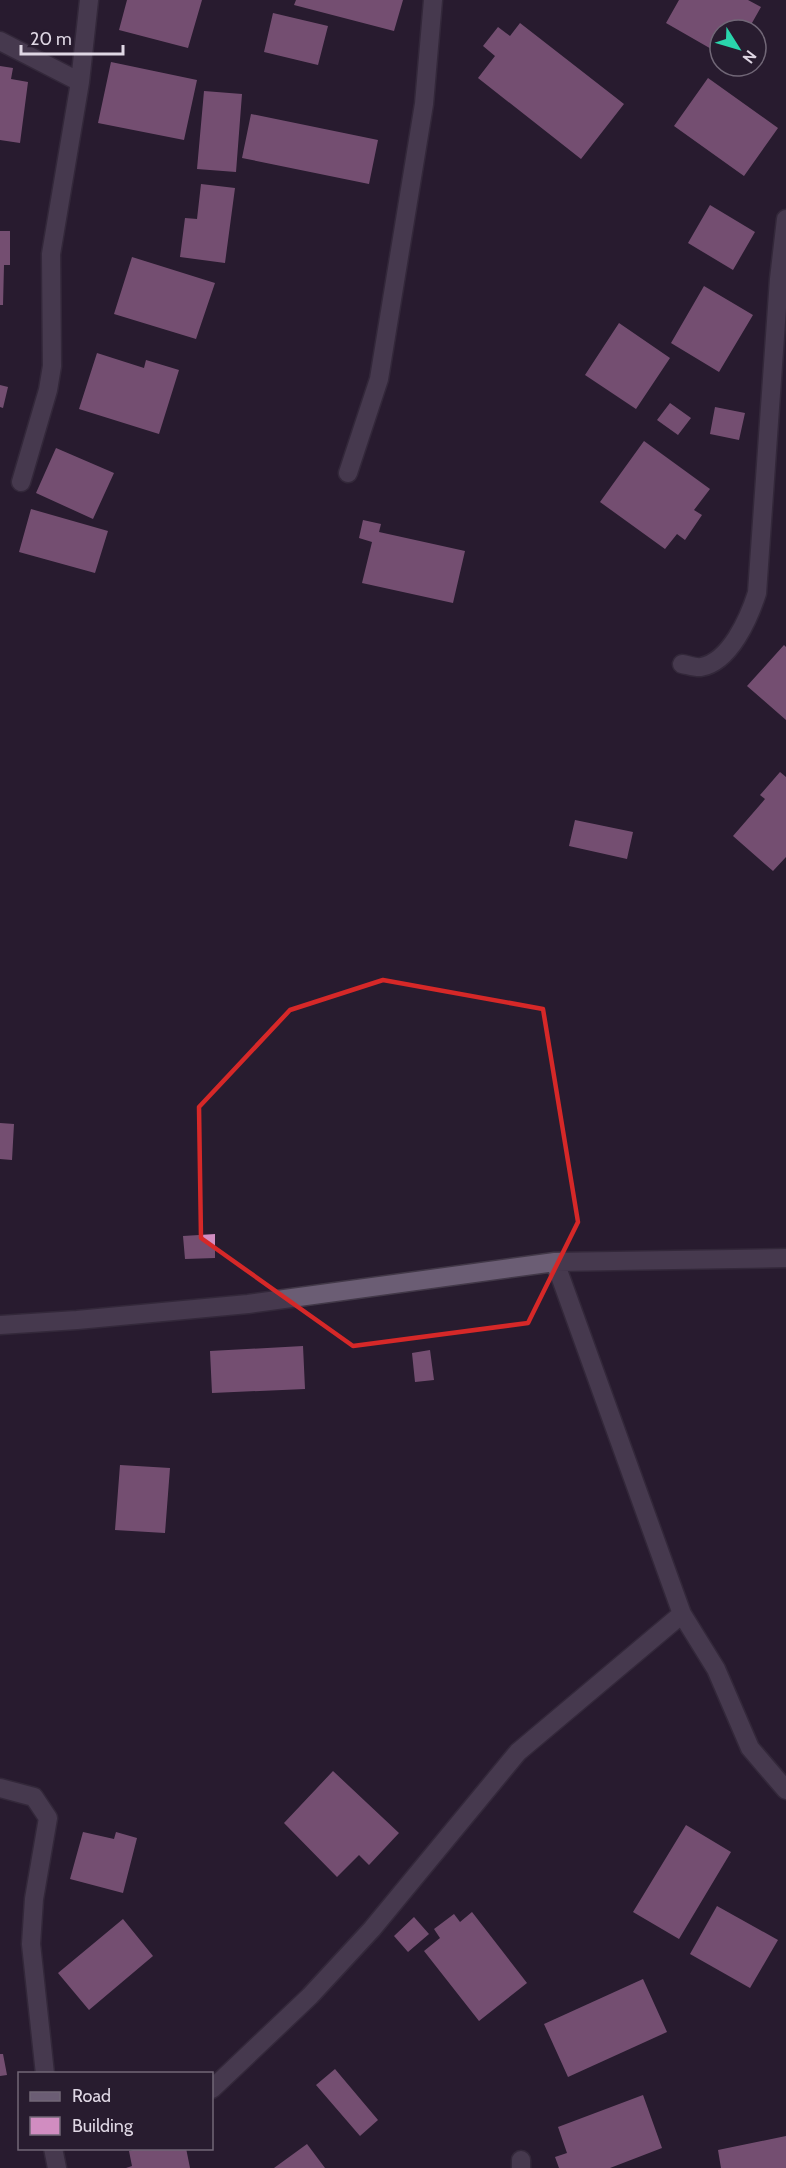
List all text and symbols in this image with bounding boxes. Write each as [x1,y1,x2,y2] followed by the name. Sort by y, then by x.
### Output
[21,18,123,56] scale bar
[708,18,768,78] north arrow
[30,28,72,50] text: 20 m
[739,46,761,67] text: N
[18,2072,213,2150] legend
[72,2085,111,2107] text: Road
[72,2115,134,2137] text: Building

